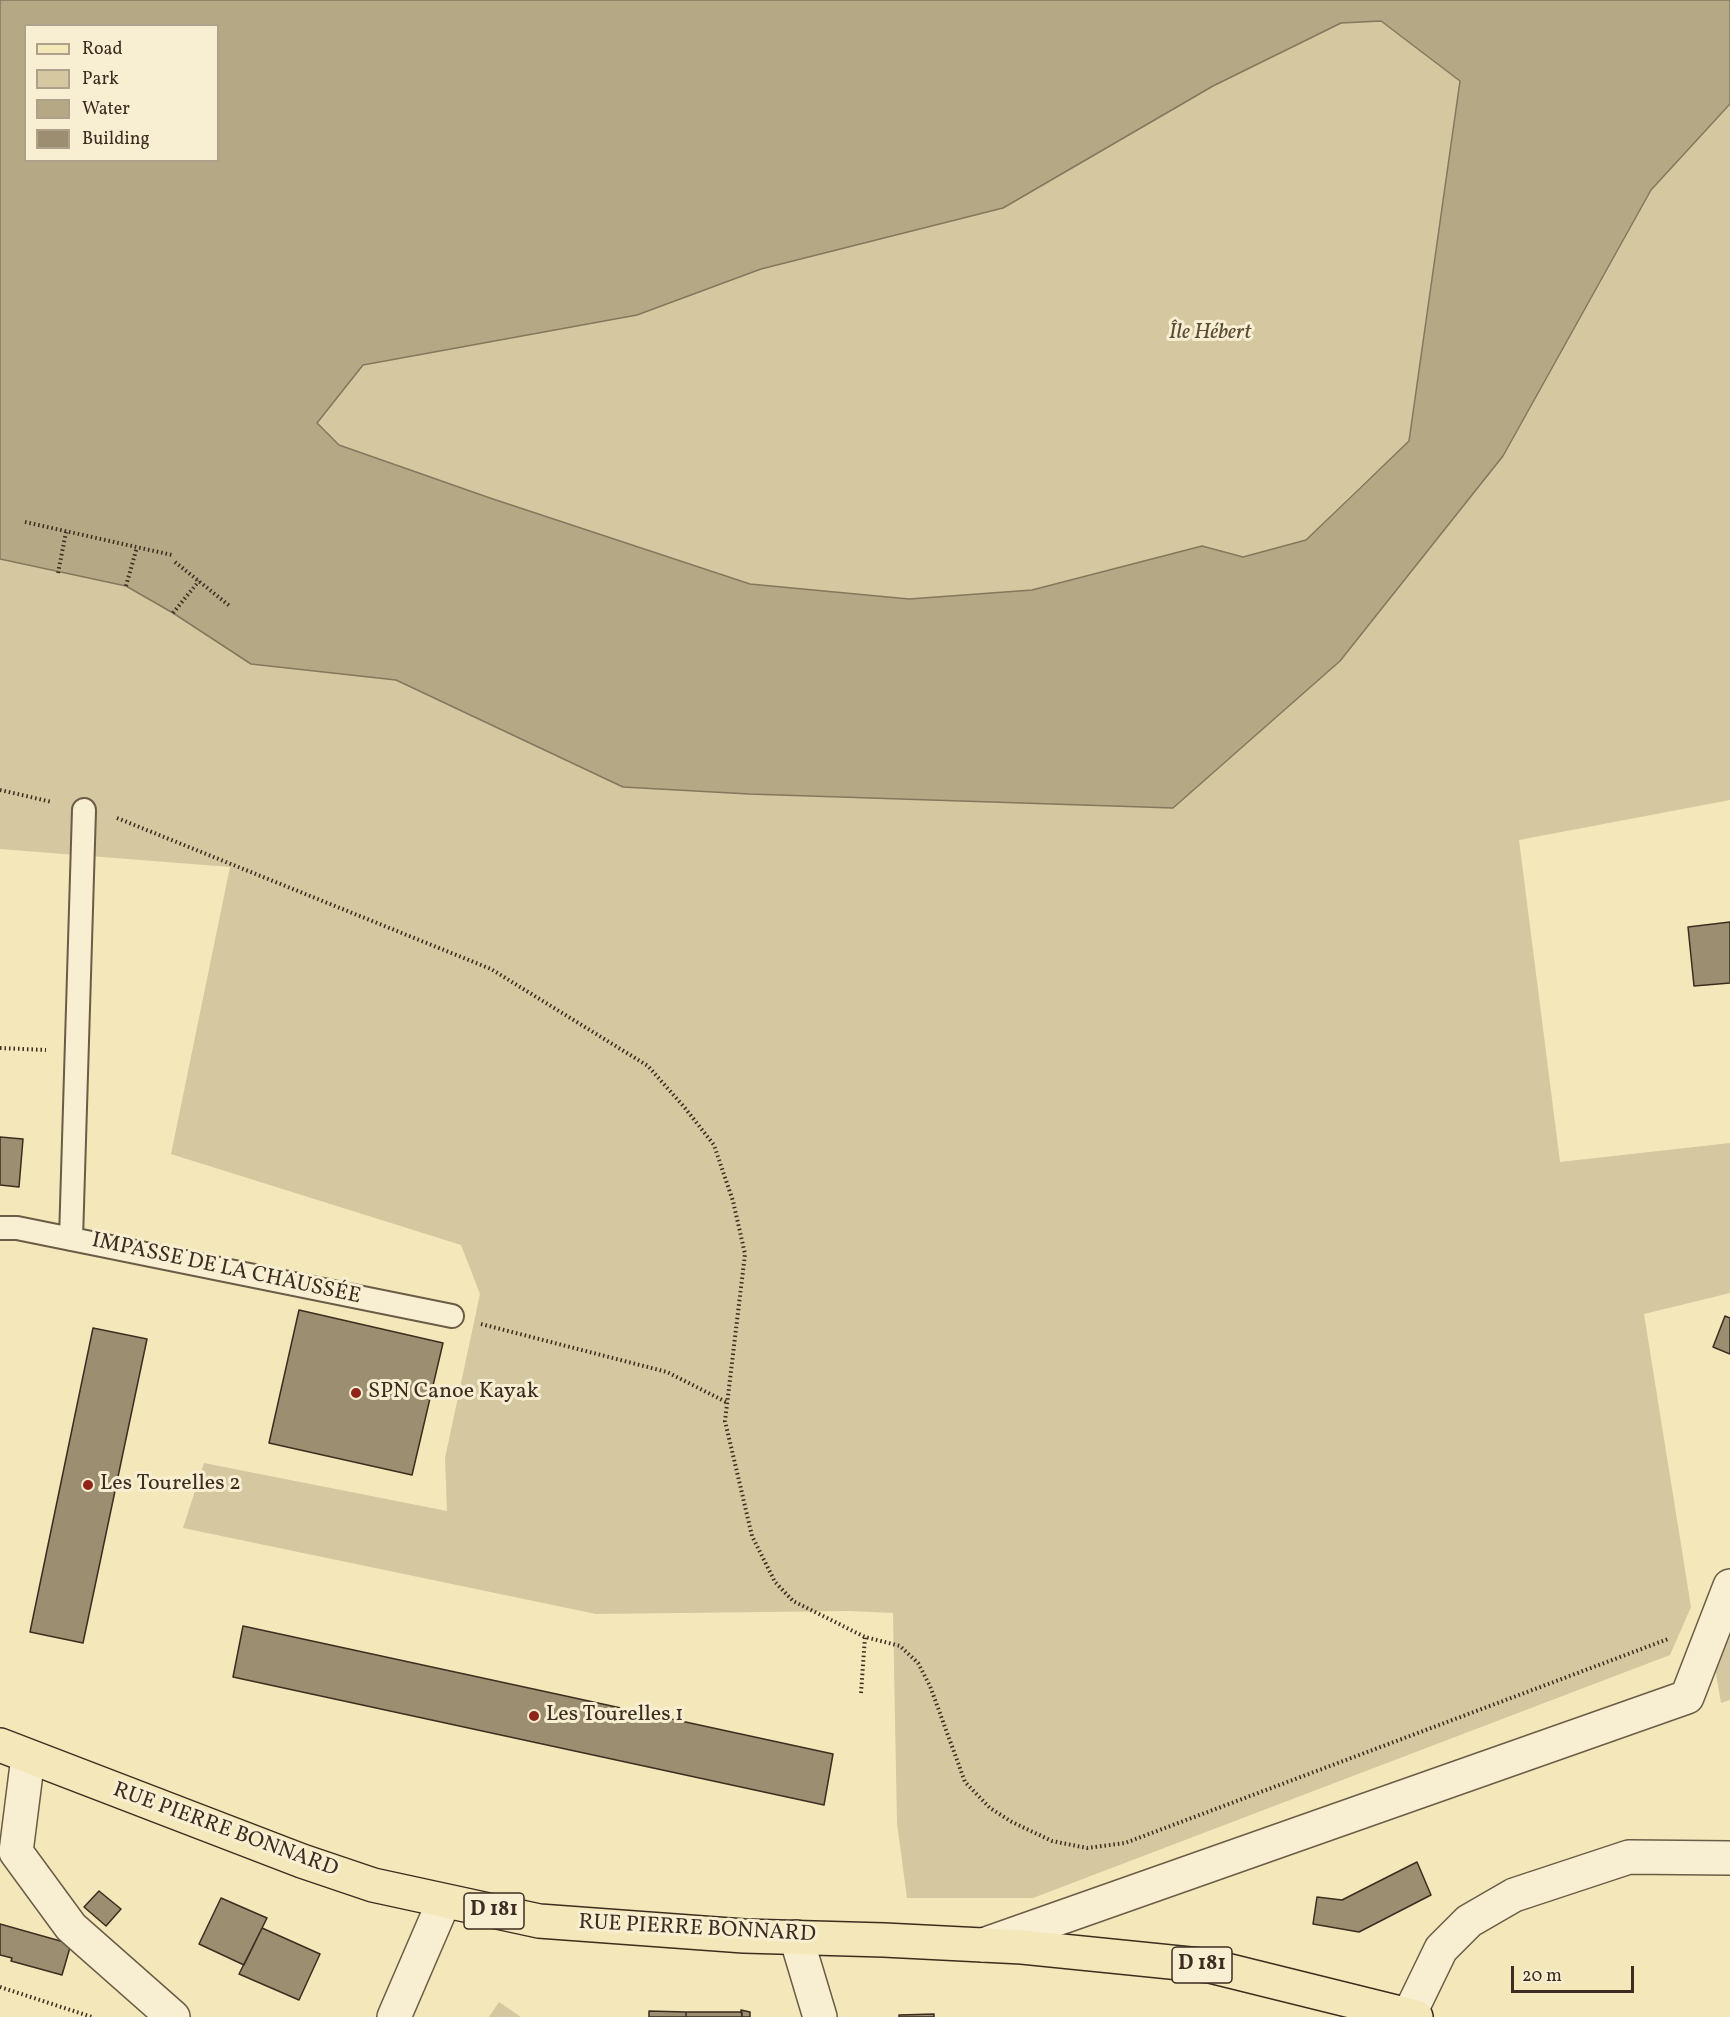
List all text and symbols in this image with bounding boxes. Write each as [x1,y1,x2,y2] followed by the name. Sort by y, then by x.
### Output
[24,24,219,162] legend
[82,37,123,62] text: Road
[82,67,119,92] text: Park
[82,97,130,122] text: Water
[82,127,150,152] text: Building
[1169,321,1251,347] park label: Île Hébert
[89,1229,363,1311] street label: IMPASSE DE LA CHAUSSÉE
[368,1380,539,1406] place label: SPN Canoe Kayak
[349,1386,363,1400] marker: SPN Canoe Kayak
[100,1472,241,1498] place label: Les Tourelles 2
[81,1478,95,1492] marker: Les Tourelles 2
[546,1703,684,1729] place label: Les Tourelles 1
[527,1709,541,1723] marker: Les Tourelles 1
[109,1778,341,1884] street label: RUE PIERRE BONNARD
[464,1893,524,1929] road number: D 181
[578,1911,816,1949] street label: RUE PIERRE BONNARD
[1172,1947,1232,1983] road number: D 181
[1514,1954,1637,1992] scale bar
[1522,1964,1562,1989] text: 20 m

